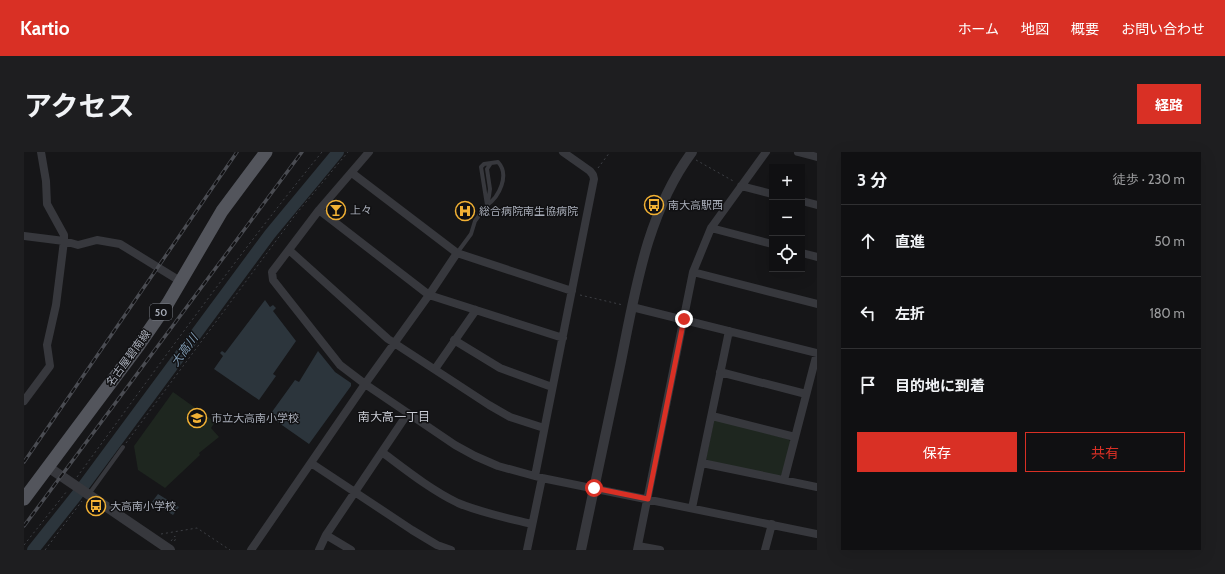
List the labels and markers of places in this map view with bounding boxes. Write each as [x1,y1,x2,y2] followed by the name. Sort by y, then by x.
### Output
[643,194,665,216] bus stop icon: 南大高駅西
[668,198,723,212] place label: 南大高駅西
[325,199,347,221] bar icon: 上々
[454,200,476,222] hospital icon: 総合病院南生協病院
[350,203,372,217] place label: 上々
[479,204,578,218] place label: 総合病院南生協病院
[186,407,208,429] school or university icon: 市立大高南小学校
[211,411,299,425] place label: 市立大高南小学校
[85,495,107,517] bus stop icon: 大高南小学校
[110,499,176,513] place label: 大高南小学校

